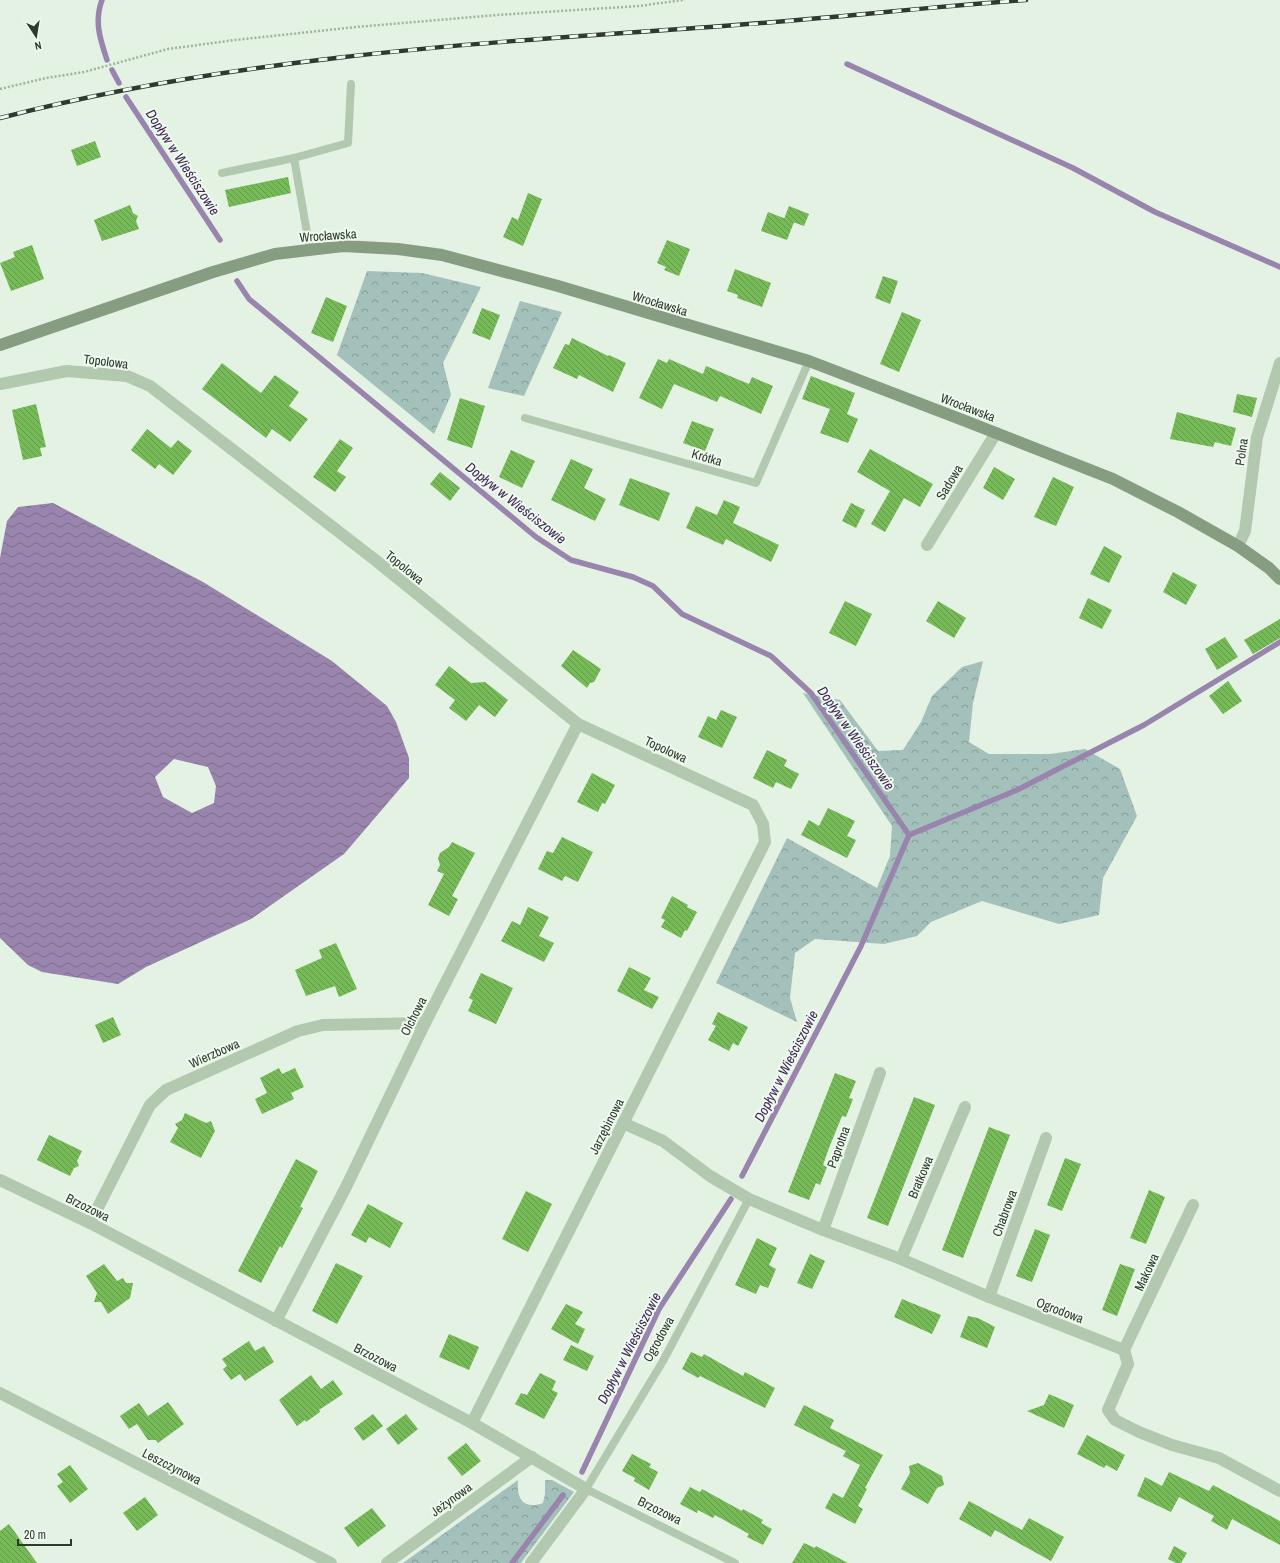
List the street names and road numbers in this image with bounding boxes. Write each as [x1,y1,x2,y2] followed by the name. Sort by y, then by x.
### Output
[299,225,357,246] street label: Wrocławska
[630,287,690,320] street label: Wrocławska
[83,350,129,373] street label: Topolowa
[938,389,998,426] street label: Wrocławska
[1231,437,1252,467] street label: Polna
[690,445,724,470] street label: Krótka
[932,461,967,503] street label: Sadowa
[382,547,428,588] street label: Topolowa
[642,732,690,767] street label: Topolowa
[396,994,430,1039] street label: Olchowa
[186,1035,242,1072] street label: Wierzbowa
[585,1095,628,1157] street label: Jarzębinowa
[823,1124,854,1170] street label: Paprotna
[904,1153,937,1201] street label: Bratkowa
[988,1187,1021,1239] street label: Chabrowa
[63,1190,113,1225] street label: Brzozowa
[1130,1251,1163,1294] street label: Makowa
[1034,1294,1086,1327] street label: Ogrodowa
[639,1314,678,1365] street label: Ogrodowa
[351,1339,401,1376] street label: Brzozowa
[139,1444,204,1489] street label: Leszczynowa
[427,1479,476,1520] street label: Jeżynowa
[635,1493,685,1528] street label: Brzozowa

